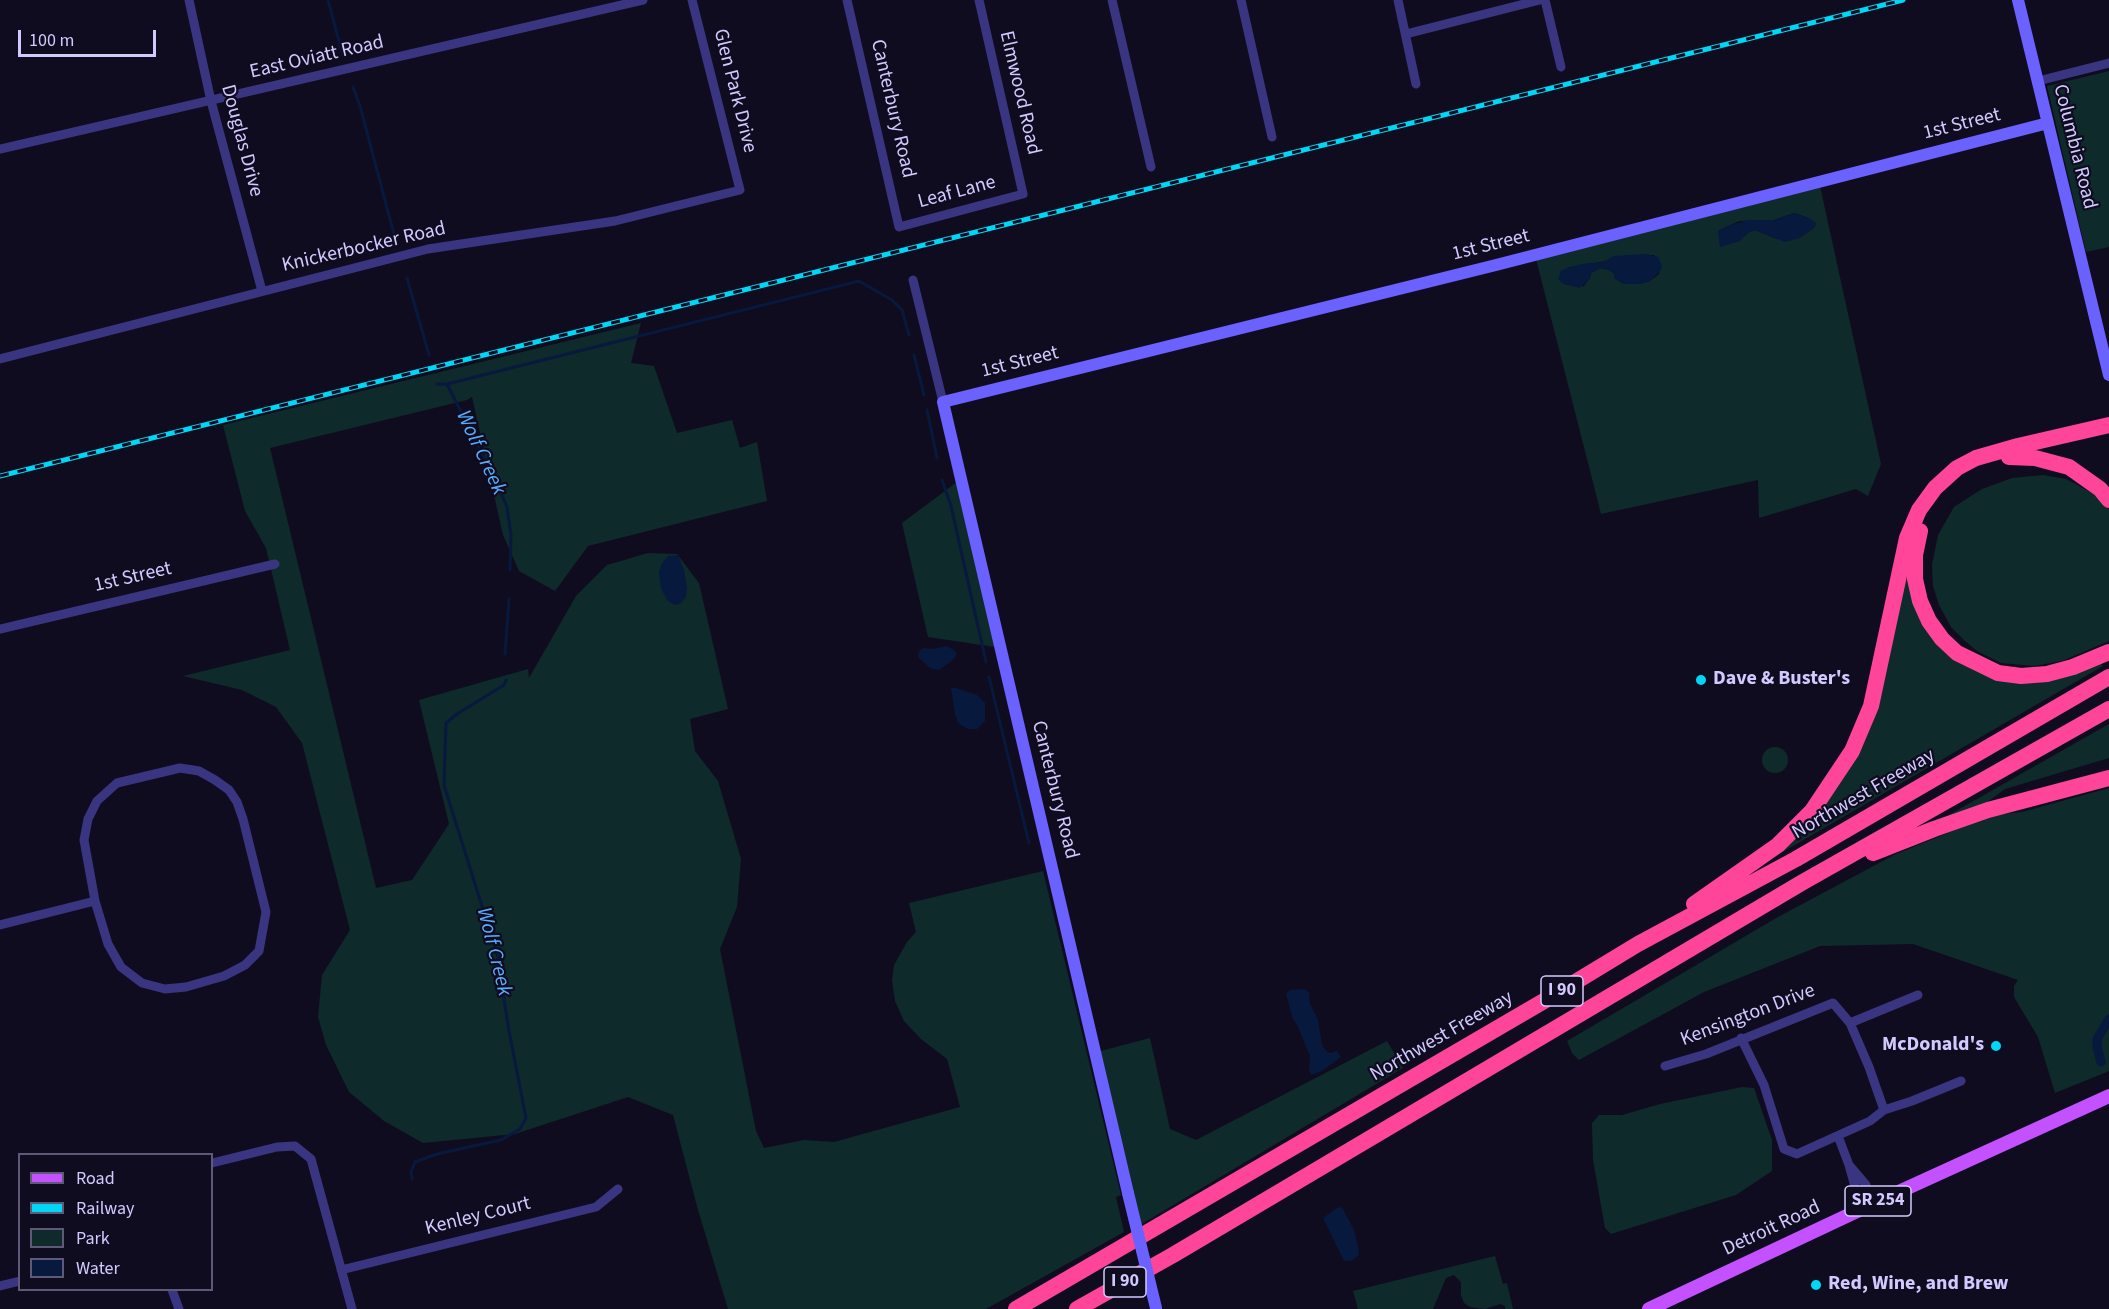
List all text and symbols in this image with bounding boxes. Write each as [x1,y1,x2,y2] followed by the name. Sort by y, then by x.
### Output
[21,18,159,56] scale bar
[707,26,761,156] street label: Glen Park Drive
[29,28,74,53] text: 100 m
[993,29,1045,157] street label: Elmwood Road
[248,31,386,85] street label: East Oviatt Road
[864,37,920,181] street label: Canterbury Road
[215,82,267,200] street label: Douglas Drive
[2047,82,2101,212] street label: Columbia Road
[1921,104,2003,146] street label: 1st Street
[915,171,999,215] street label: Leaf Lane
[280,217,448,279] street label: Knickerbocker Road
[1450,225,1532,267] street label: 1st Street
[979,342,1061,384] street label: 1st Street
[449,407,511,499] water label: Wolf Creek
[92,557,174,599] street label: 1st Street
[1713,668,1850,692] place label: Dave & Buster's
[1694,673,1708,687] marker: Dave & Buster's
[1025,718,1083,862] street label: Canterbury Road
[1788,744,1940,846] street label: Northwest Freeway
[470,905,516,999] water label: Wolf Creek
[1541,976,1583,1006] road number: I 90
[1677,979,1819,1053] street label: Kensington Drive
[1366,986,1518,1088] street label: Northwest Freeway
[1882,1034,1984,1058] place label: McDonald's
[1989,1039,2003,1053] marker: McDonald's
[18,1153,213,1291] legend
[76,1166,115,1191] text: Road
[1845,1186,1911,1216] road number: SR 254
[423,1192,533,1242] street label: Kenley Court
[76,1196,135,1221] text: Railway
[1719,1196,1825,1262] street label: Detroit Road
[76,1226,110,1251] text: Park
[76,1256,120,1281] text: Water
[1104,1267,1146,1297] road number: I 90
[1828,1273,2009,1297] place label: Red, Wine, and Brew
[1809,1278,1823,1292] marker: Red, Wine, and Brew

